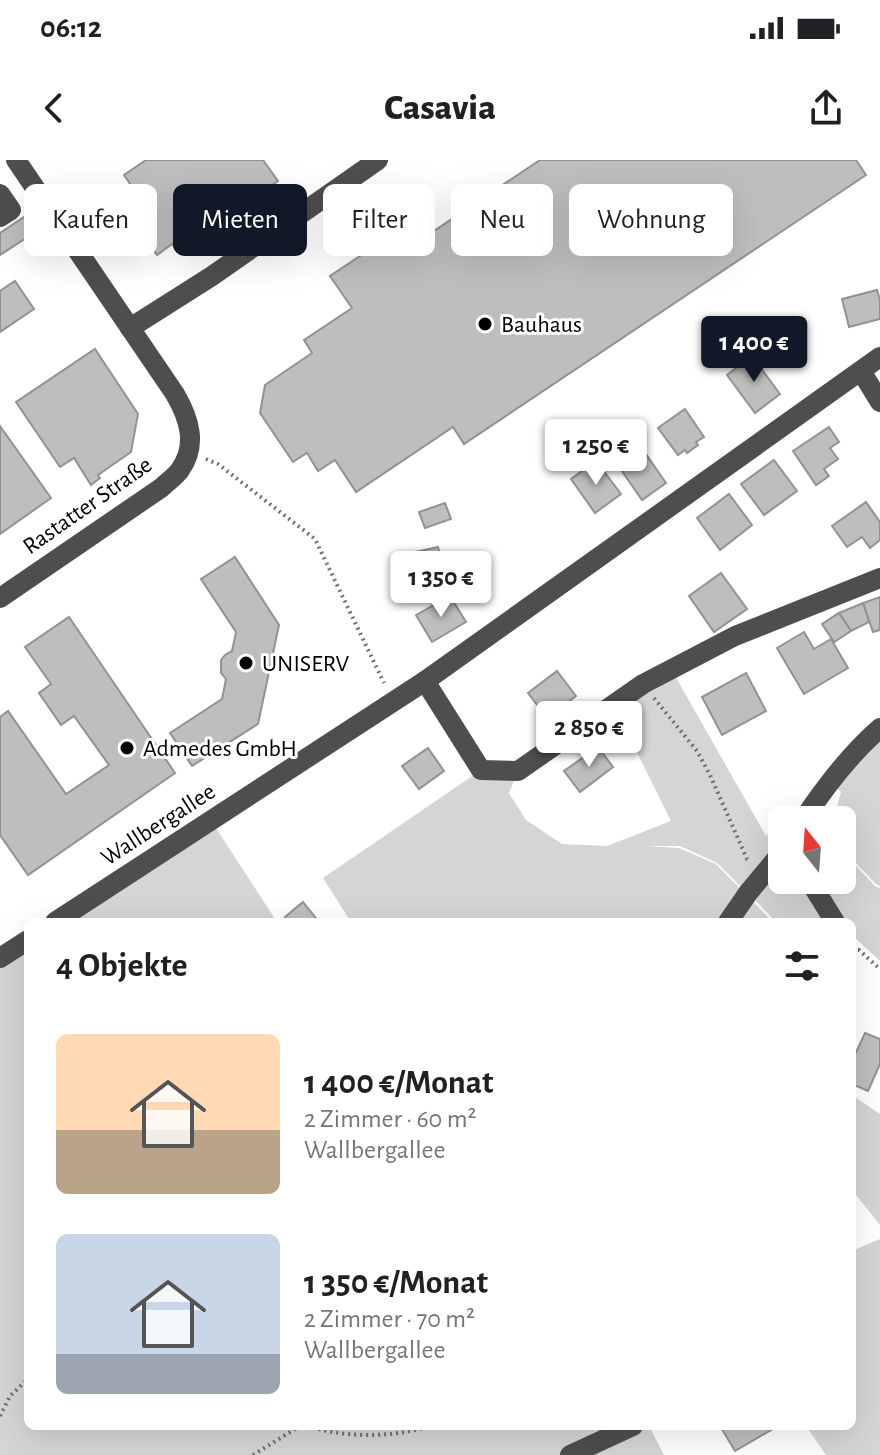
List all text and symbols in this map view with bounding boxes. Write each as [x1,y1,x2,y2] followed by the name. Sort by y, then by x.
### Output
[40,13,102,43] text: 06:12
[32,86,76,130] icon: back
[804,86,848,130] icon: share
[384,90,496,126] text: Casavia
[24,184,157,256] chip: Kaufen
[173,184,307,256] chip: Mieten
[323,184,435,256] chip: Filter
[451,184,553,256] chip: Neu
[569,184,733,256] chip: Wohnung
[501,313,582,337] place label: Bauhaus
[476,315,494,333] marker: Bauhaus
[680,316,828,384] pin: 1 400 €
[719,329,789,355] text: 1 400 €
[522,419,670,487] pin: 1 250 €
[563,432,629,458] text: 1 250 €
[19,453,156,559] street label: Rastatter Straße
[367,551,515,619] pin: 1 350 €
[408,564,474,590] text: 1 350 €
[262,652,350,676] place label: UNISERV
[237,654,255,672] marker: UNISERV
[515,701,663,769] pin: 2 850 €
[554,714,624,740] text: 2 850 €
[143,737,297,761] place label: Admedes GmbH
[118,739,136,757] marker: Admedes GmbH
[97,779,220,870] street label: Wallbergallee
[768,806,856,894] north arrow
[768,806,856,894] map controls
[780,944,824,988] icon: filters
[56,949,188,983] text: 4 Objekte
[120,1066,216,1162] icon: home
[304,1066,494,1100] text: 1 400 €/Monat
[304,1106,477,1132] text: 2 Zimmer · 60 m²
[304,1137,446,1163] text: Wallbergallee
[120,1266,216,1362] icon: home
[304,1266,488,1300] text: 1 350 €/Monat
[304,1306,475,1332] text: 2 Zimmer · 70 m²
[304,1337,446,1363] text: Wallbergallee

